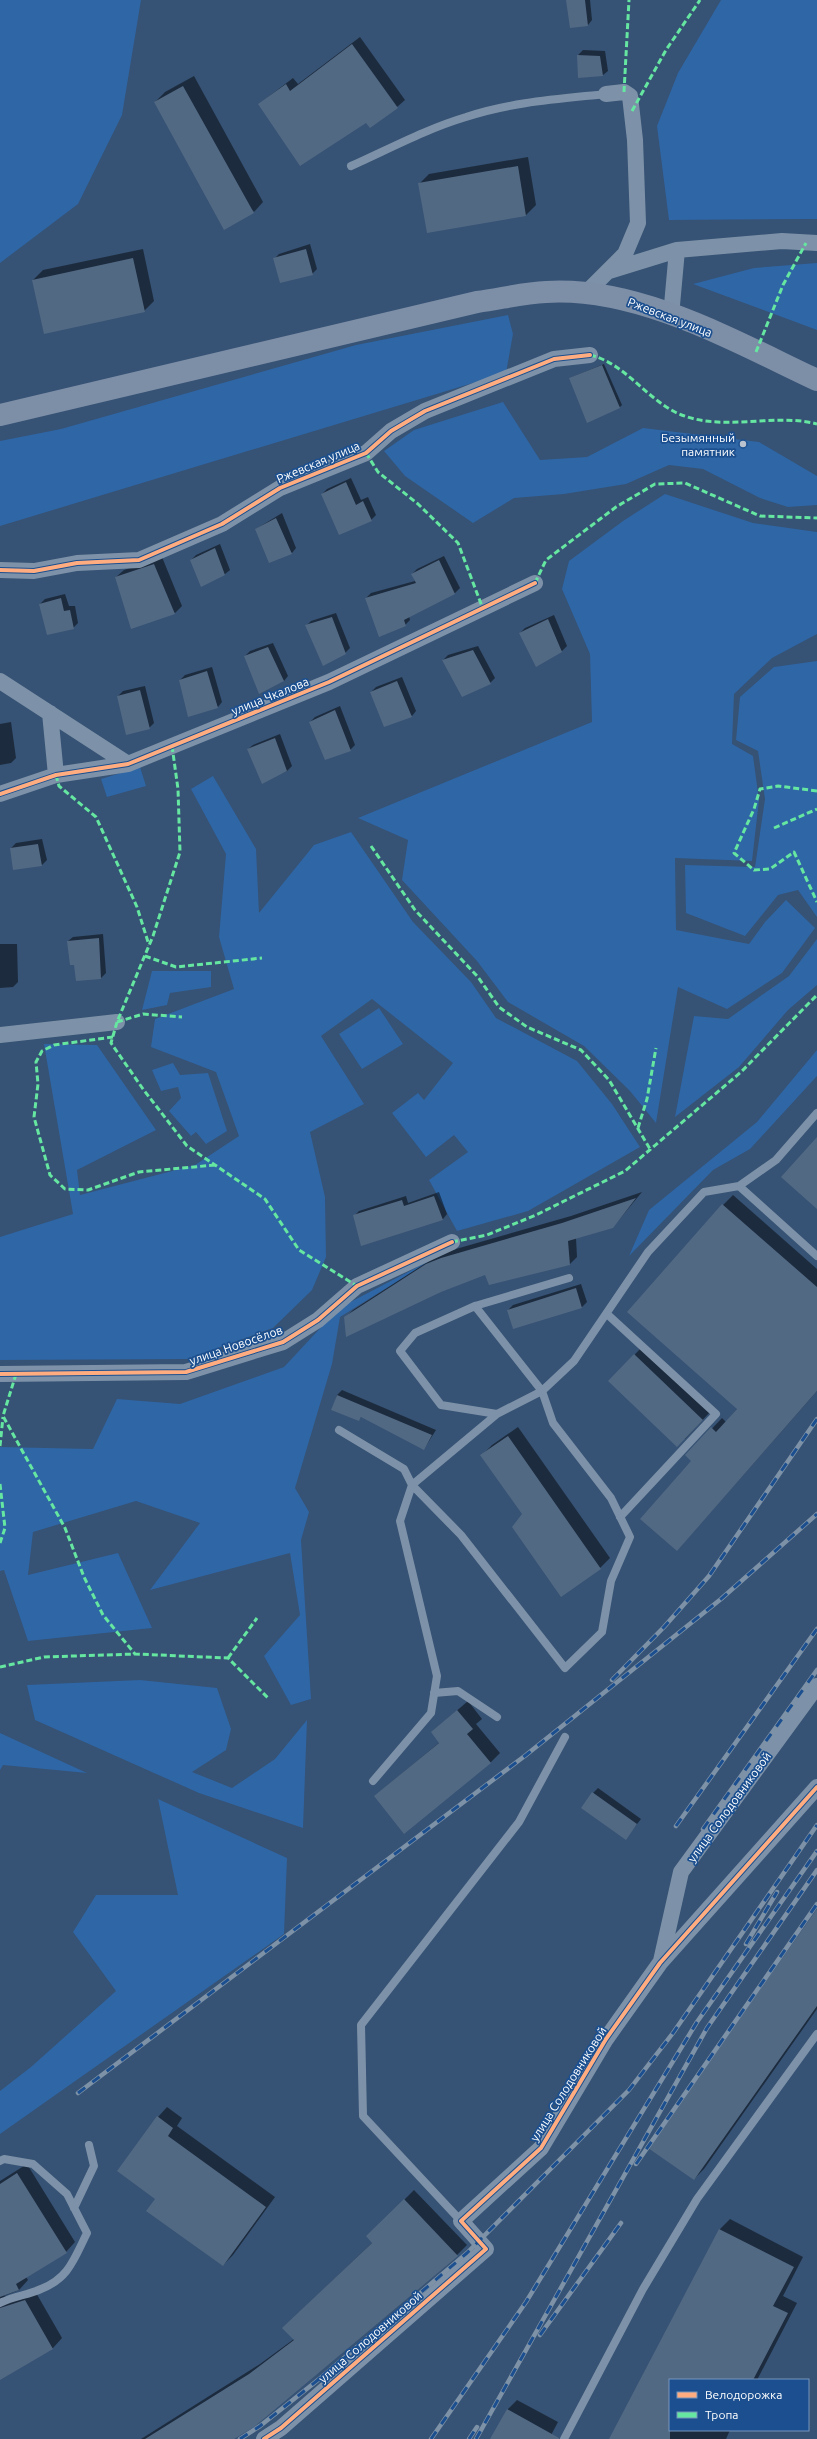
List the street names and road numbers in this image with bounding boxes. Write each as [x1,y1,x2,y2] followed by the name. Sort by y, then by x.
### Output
[626,295,714,339] street label: Ржевская улица
[274,439,362,485] street label: Ржевская улица
[229,675,311,717] street label: улица Чкалова
[188,1323,284,1367] street label: улица Новосёлов
[685,1750,773,1864] street label: улица Солодовниковой
[527,2024,609,2144] street label: улица Солодовниковой
[316,2289,424,2385] street label: улица Солодовниковой

